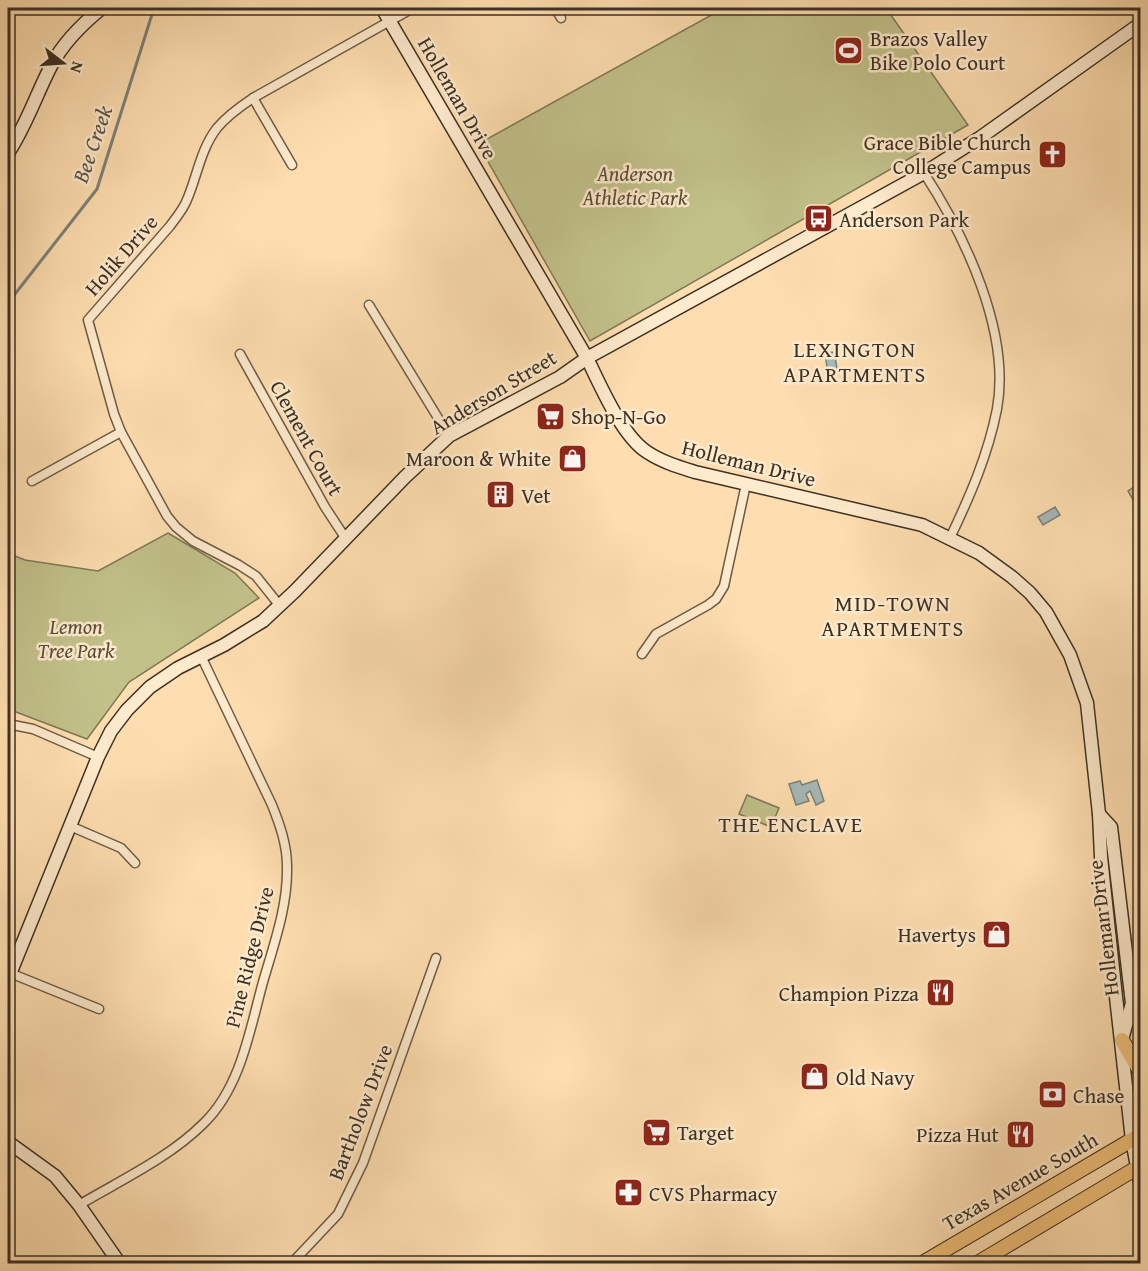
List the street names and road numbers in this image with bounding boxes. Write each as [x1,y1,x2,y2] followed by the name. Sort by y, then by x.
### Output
[410,31,506,165] street label: Holleman Drive
[77,207,165,302] street label: Holik Drive
[424,342,563,442] street label: Anderson Street
[263,375,352,502] street label: Clement Court
[679,431,819,495] street label: Holleman Drive
[1079,858,1127,998] street label: Holleman Drive
[216,883,282,1031] street label: Pine Ridge Drive
[320,1039,400,1184] street label: Bartholow Drive
[937,1124,1104,1238] street label: Texas Avenue South

